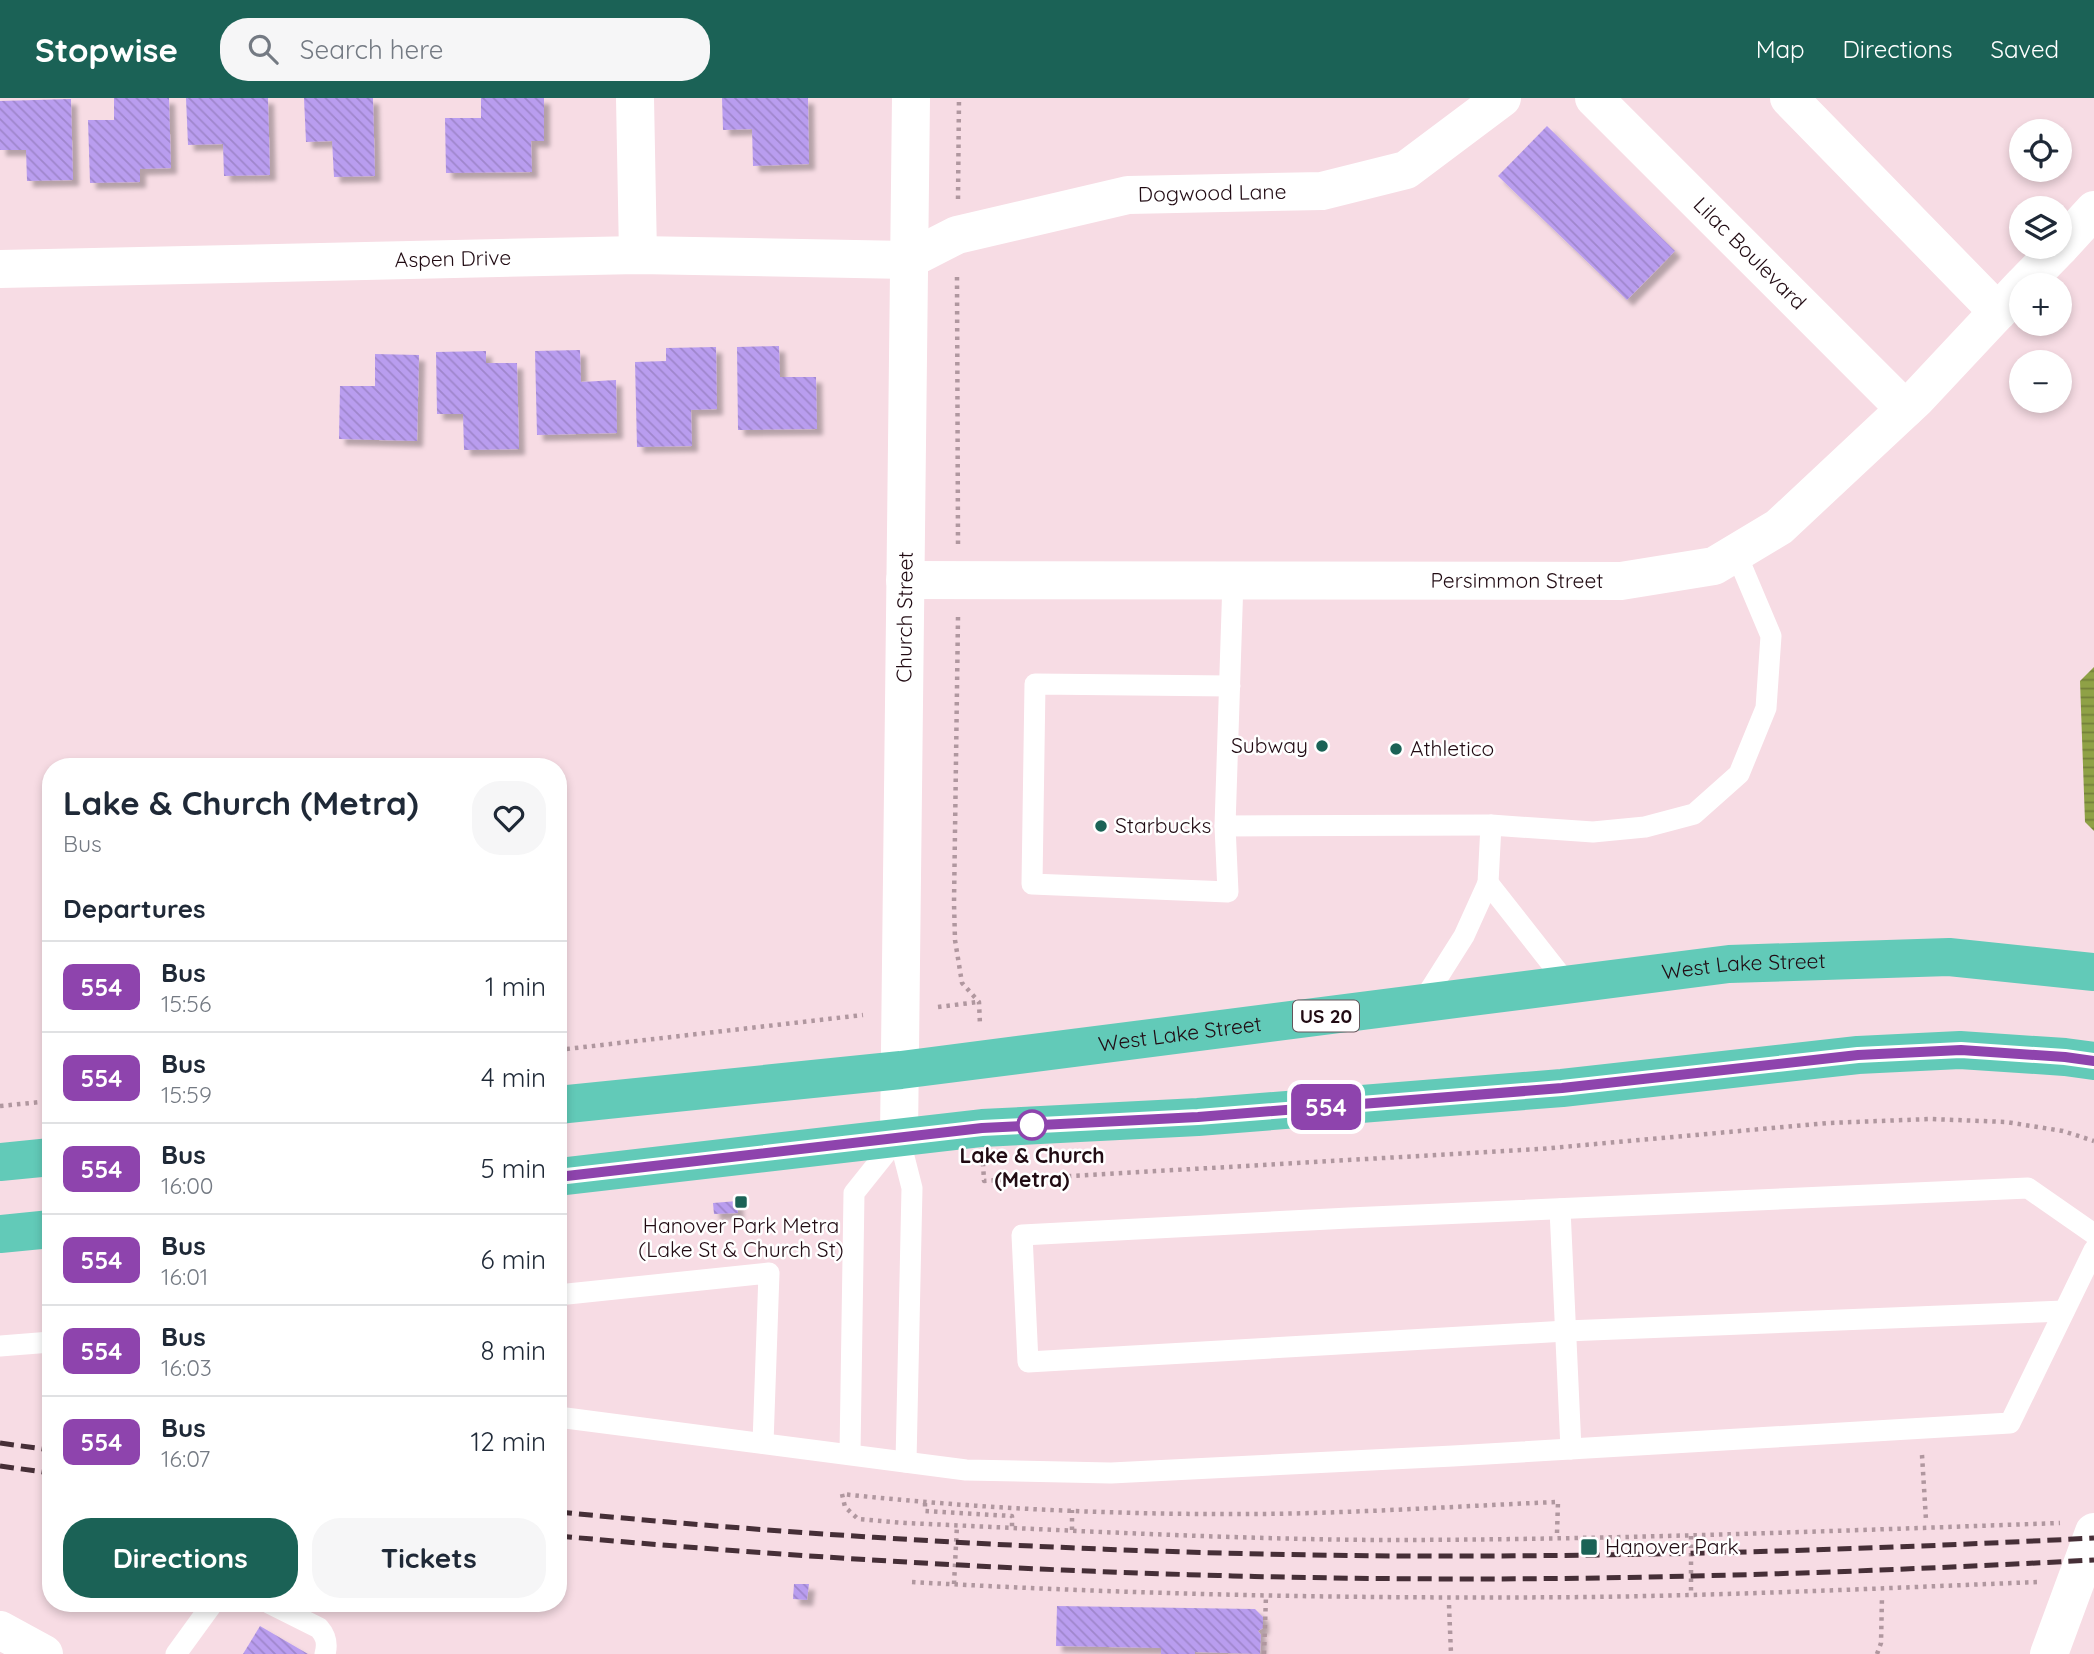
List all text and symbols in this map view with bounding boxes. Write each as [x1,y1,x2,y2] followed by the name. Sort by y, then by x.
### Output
[220,18,710,81] search box
[35,29,178,70] text: Stopwise
[244,30,282,68] icon: search
[300,33,443,66] text: Search here
[1756,34,1805,64] text: Map
[1843,34,1953,64] text: Directions
[1991,34,2059,64] text: Saved
[2009,119,2072,413] map controls
[2009,119,2072,182] button: locate
[1138,178,1287,207] street label: Dogwood Lane
[1688,191,1812,315] street label: Lilac Boulevard
[2009,196,2072,259] button: layers
[394,244,511,272] street label: Aspen Drive
[2009,273,2072,336] button: +
[2009,350,2072,413] button: −
[890,551,918,683] street label: Church Street
[1431,567,1603,593] street label: Persimmon Street
[1231,732,1308,758] place label: Subway
[1410,735,1494,761] place label: Athletico
[1314,738,1330,754] marker: Subway
[1388,741,1404,757] marker: Athletico
[472,781,546,855] button: heart
[63,782,419,823] text: Lake & Church (Metra)
[1115,812,1211,838] place label: Starbucks
[1093,818,1109,834] marker: Starbucks
[63,829,102,858] text: Bus
[63,892,206,925] text: Departures
[1660,947,1826,984] street label: West Lake Street
[161,956,206,989] text: Bus
[485,970,546,1003] text: 1 min
[81,972,122,1002] text: 554
[161,989,211,1018] text: 15:56
[1293,1000,1359,1032] road number: US 20
[1097,1010,1263,1057] street label: West Lake Street
[161,1047,206,1080] text: Bus
[481,1061,546,1094] text: 4 min
[81,1063,122,1093] text: 554
[161,1080,212,1109] text: 15:59
[1286,1084,1366,1130] line badge: 554
[1305,1092,1347,1122] text: 554
[1017,1110,1047,1140] marker: Lake & Church (Metra)
[161,1138,206,1171] text: Bus
[959,1142,1105,1192] place label: Lake & Church (Metra)
[480,1152,546,1185] text: 5 min
[81,1154,122,1184] text: 554
[161,1171,214,1200] text: 16:00
[733,1194,749,1210] marker: Hanover Park Metra (Lake St & Church St)
[638,1212,844,1262] place label: Hanover Park Metra (Lake St & Church St)
[161,1229,206,1262] text: Bus
[481,1243,546,1276] text: 6 min
[81,1245,122,1275] text: 554
[161,1262,208,1291] text: 16:01
[161,1320,206,1353] text: Bus
[481,1334,546,1367] text: 8 min
[81,1336,122,1366] text: 554
[161,1353,212,1382] text: 16:03
[161,1411,206,1444] text: Bus
[471,1425,546,1458] text: 12 min
[81,1427,122,1457] text: 554
[161,1444,210,1473] text: 16:07
[63,1518,298,1598] button: Directions
[312,1518,546,1598] button: Tickets
[1605,1533,1739,1559] place label: Hanover Park
[1579,1537,1599,1557] marker: Hanover Park

